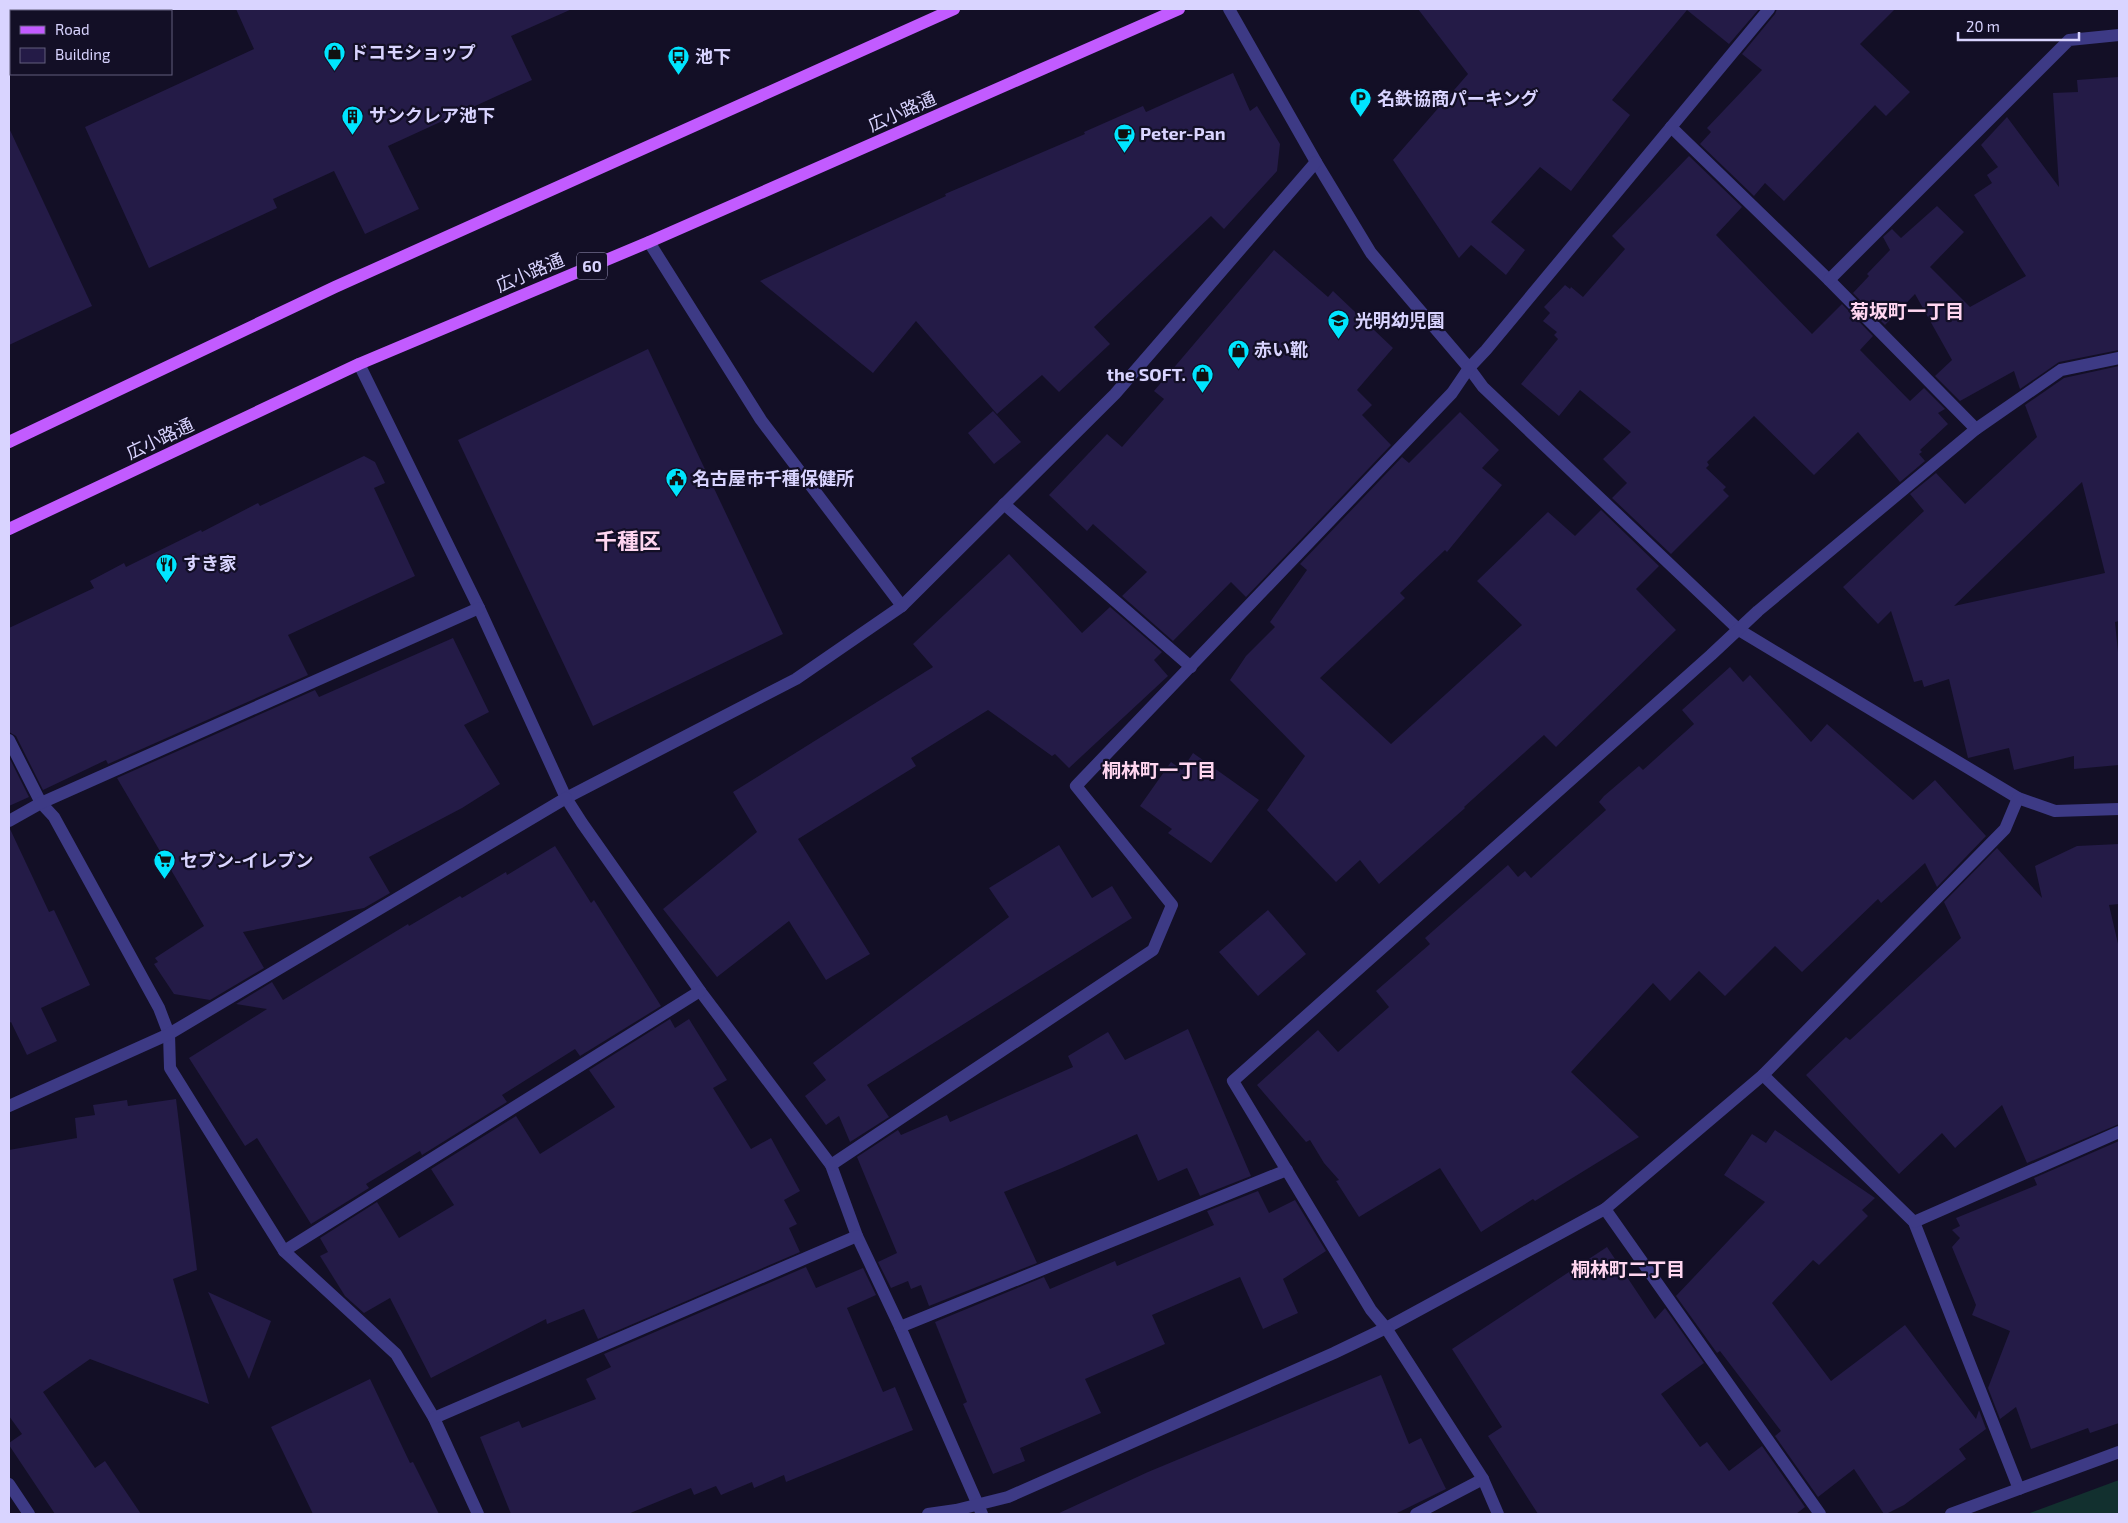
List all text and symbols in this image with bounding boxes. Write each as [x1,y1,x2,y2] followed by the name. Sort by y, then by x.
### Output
[10,10,172,75] legend
[1958,10,2079,42] scale bar
[1966,17,2000,35] text: 20 m
[55,20,90,38] text: Road
[322,41,346,72] shop icon: ドコモショップ
[350,41,476,63] place label: ドコモショップ
[55,45,111,63] text: Building
[667,45,691,76] bus stop icon: 池下
[695,45,731,67] place label: 池下
[864,86,939,136] street label: 広小路通
[1349,87,1373,118] parking icon: 名鉄協商パーキング
[1377,87,1538,109] place label: 名鉄協商パーキング
[341,104,365,135] building icon: サンクレア池下
[369,104,495,126] place label: サンクレア池下
[1112,122,1136,153] cafe icon: Peter-Pan
[1140,122,1226,144] place label: Peter-Pan
[492,248,567,296] street label: 広小路通
[577,252,607,280] road number: 60
[1850,299,1964,322] district label: 菊坂町一丁目
[1327,309,1351,340] school or university icon: 光明幼児園
[1355,309,1445,331] place label: 光明幼児園
[1226,338,1250,369] shop icon: 赤い靴
[1254,338,1308,360] place label: 赤い靴
[1107,363,1186,385] place label: the SOFT.
[1190,363,1214,394] shop icon: the SOFT.
[122,413,197,463] street label: 広小路通
[664,467,688,498] public building icon: 名古屋市千種保健所
[692,467,854,489] place label: 名古屋市千種保健所
[595,527,661,553] district label: 千種区
[155,552,179,583] restaurant icon: すき家
[183,552,237,574] place label: すき家
[1102,758,1216,781] district label: 桐林町一丁目
[152,849,176,880] supermarket icon: セブン-イレブン
[180,849,313,871] place label: セブン-イレブン
[1571,1257,1685,1280] district label: 桐林町二丁目

